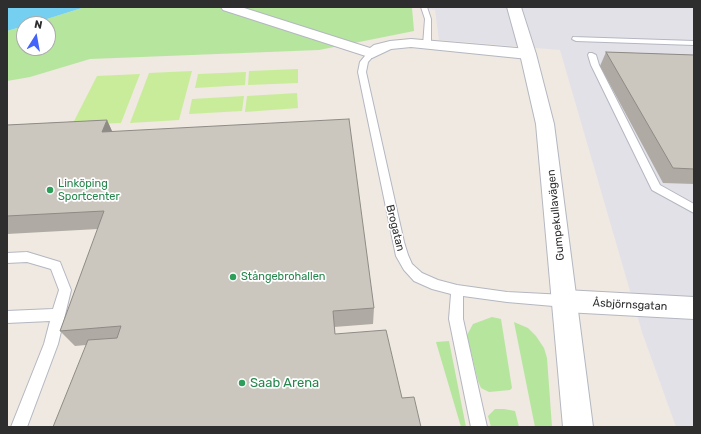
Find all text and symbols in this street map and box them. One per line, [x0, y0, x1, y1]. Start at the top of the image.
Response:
north arrow [16, 16, 56, 56]
text: N [33, 18, 43, 32]
street label: Gumpekullavägen [545, 169, 567, 261]
place label: Linköping Sportcenter [58, 177, 120, 203]
marker: Linköping Sportcenter [45, 185, 55, 195]
street label: Brogatan [383, 203, 407, 253]
place label: Stångebrohallen [241, 270, 325, 284]
marker: Stångebrohallen [228, 272, 238, 282]
street label: Åsbjörnsgatan [592, 296, 668, 314]
place label: Saab Arena [250, 375, 319, 391]
marker: Saab Arena [237, 378, 247, 388]

